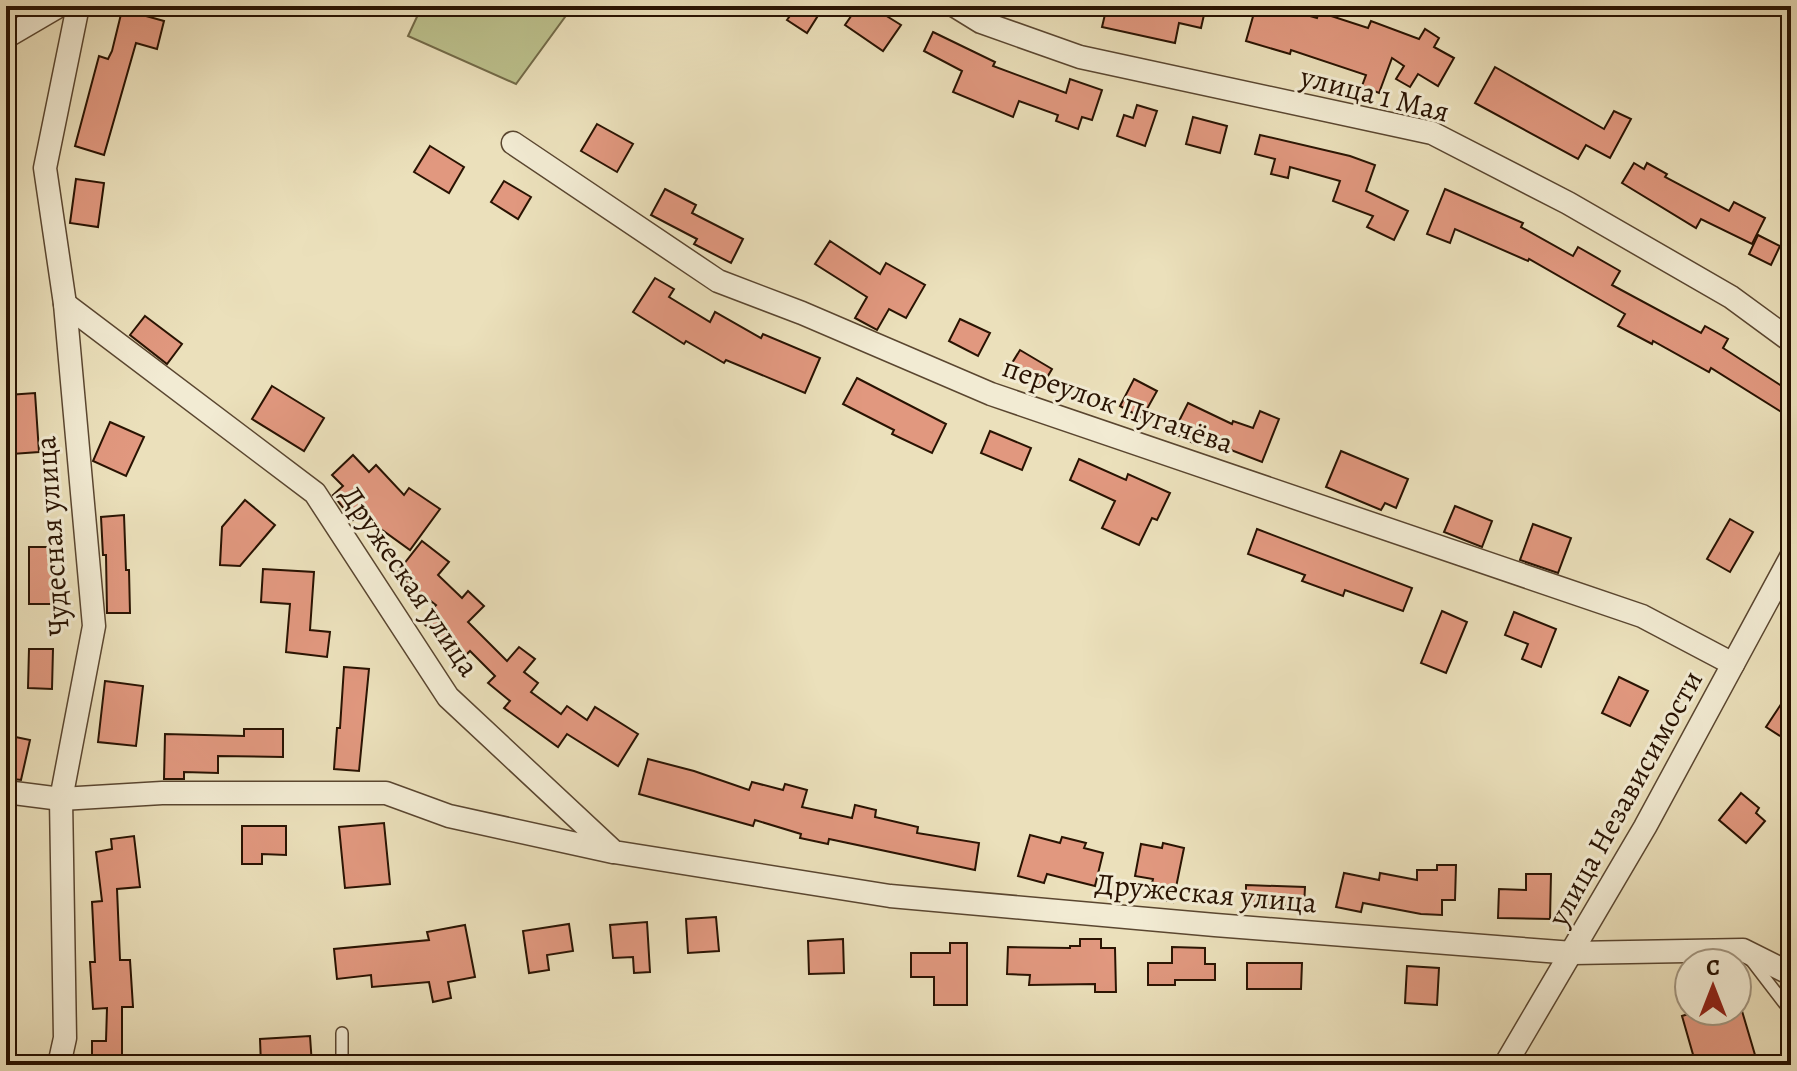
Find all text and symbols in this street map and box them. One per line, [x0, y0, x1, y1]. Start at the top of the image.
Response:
street label: улица 1 Мая [1295, 56, 1454, 132]
street label: переулок Пугачёва [997, 347, 1239, 463]
street label: Чудесная улица [25, 435, 79, 637]
street label: Дружеская улица [331, 478, 489, 685]
street label: улица Независимости [1538, 663, 1712, 934]
street label: Дружеская улица [1093, 863, 1319, 923]
north arrow [1673, 947, 1753, 1027]
text: С [1706, 953, 1720, 983]

